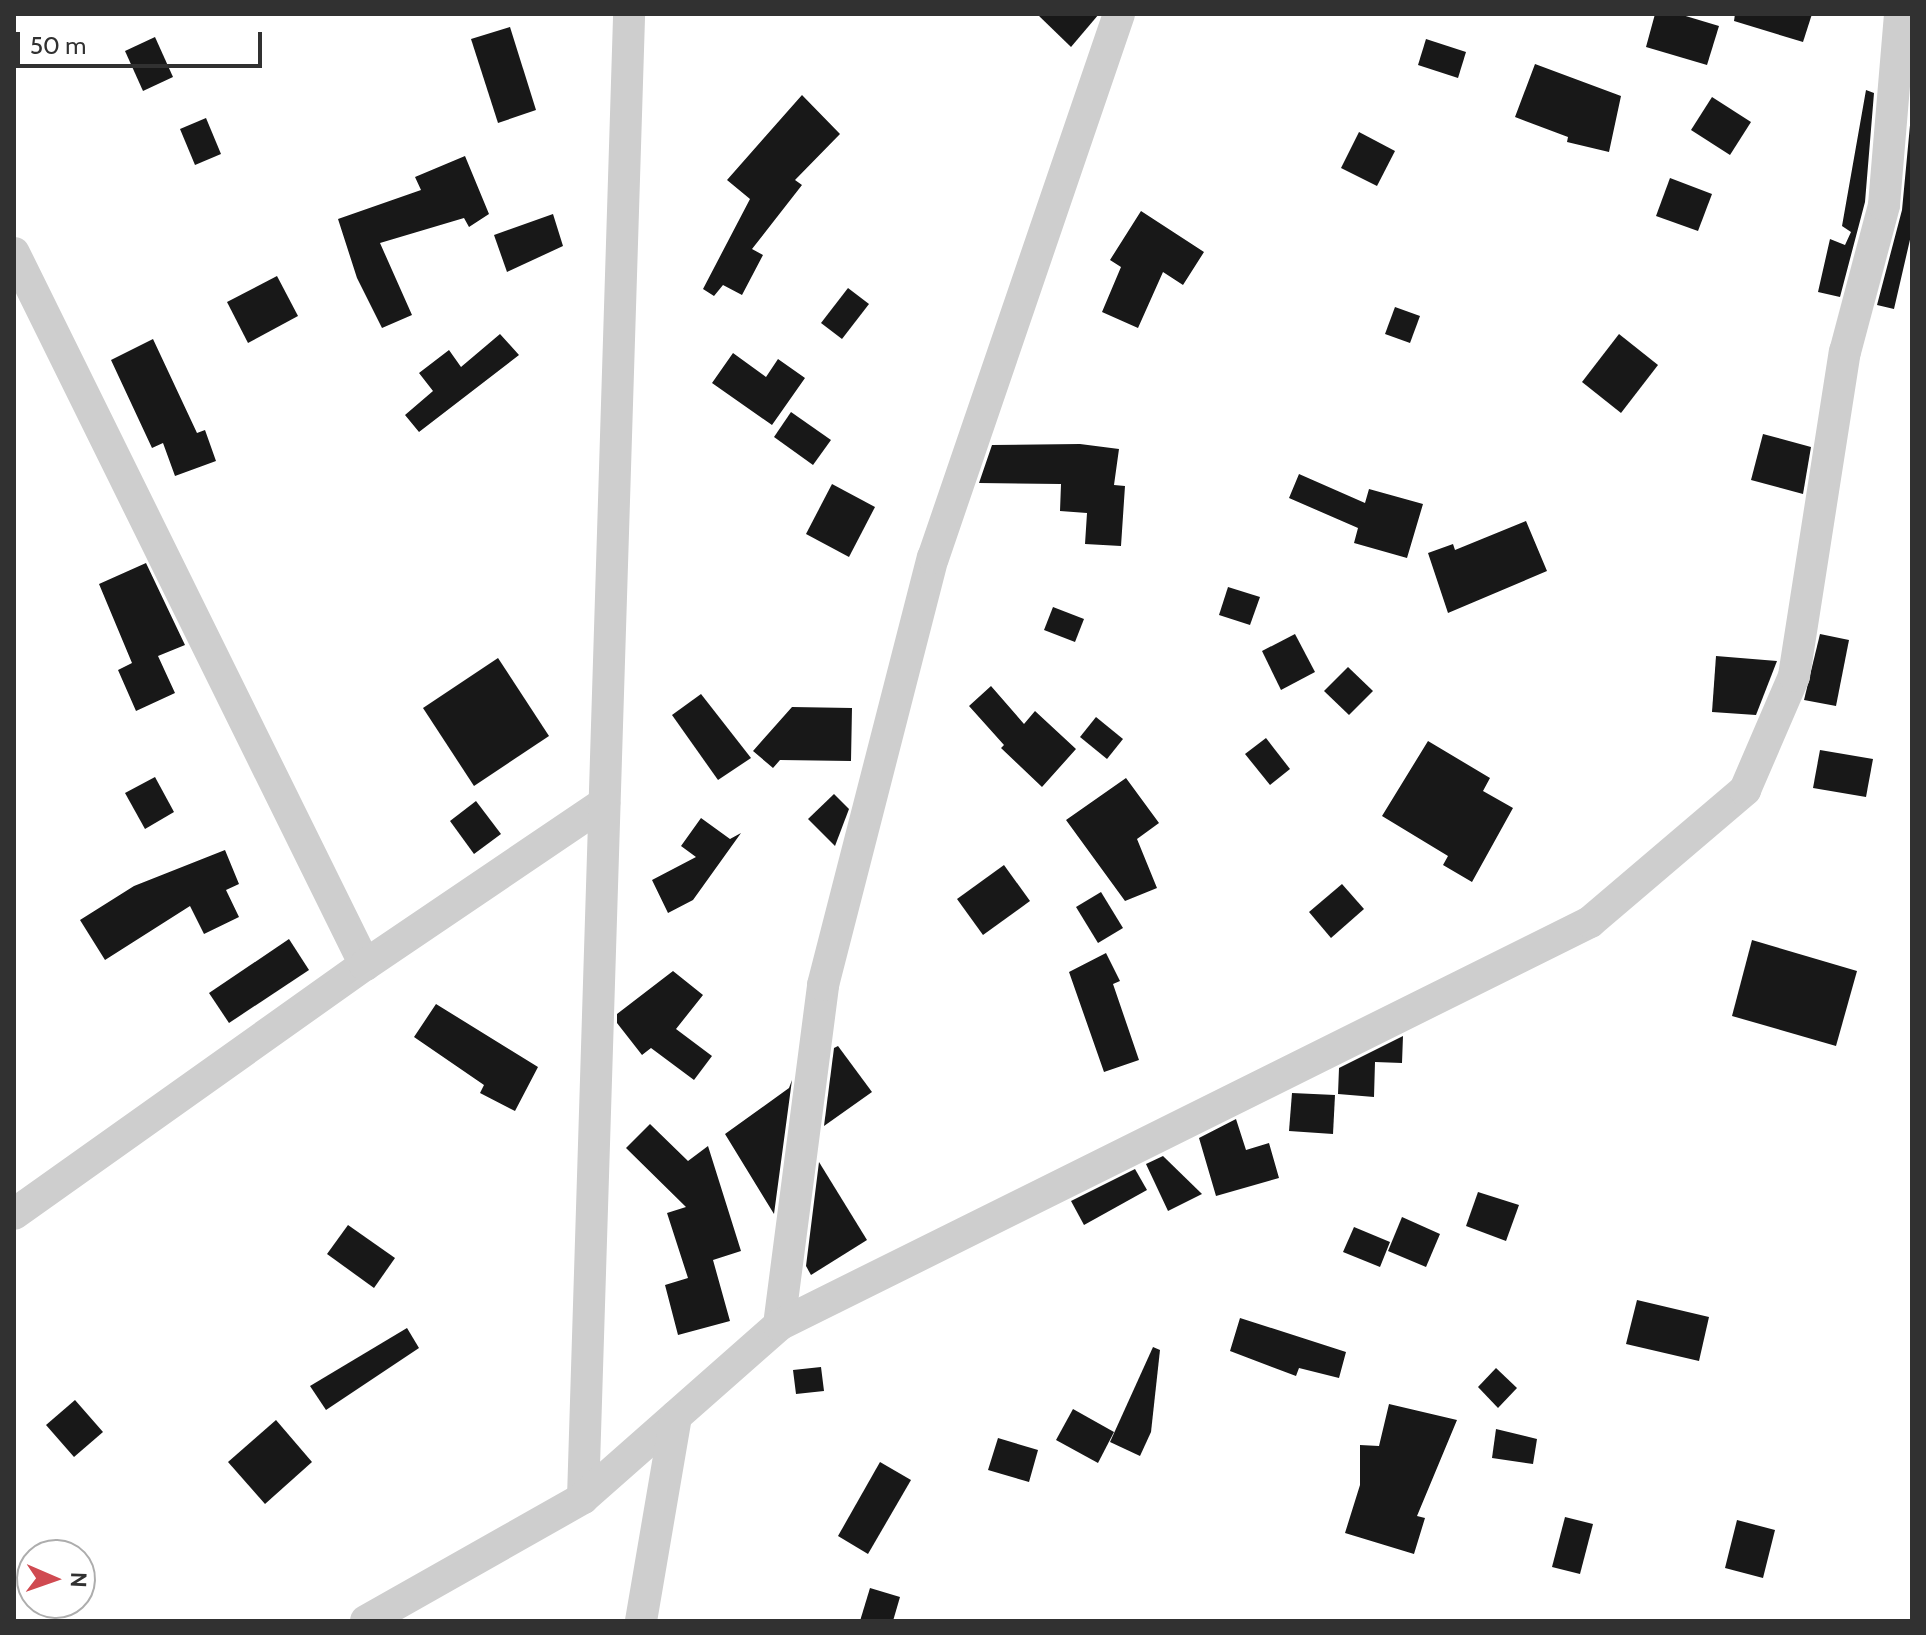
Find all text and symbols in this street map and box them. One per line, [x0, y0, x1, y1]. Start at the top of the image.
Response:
scale bar [20, 16, 266, 66]
text: 50 m [30, 31, 86, 60]
north arrow [16, 1539, 96, 1619]
text: N [65, 1572, 92, 1588]

